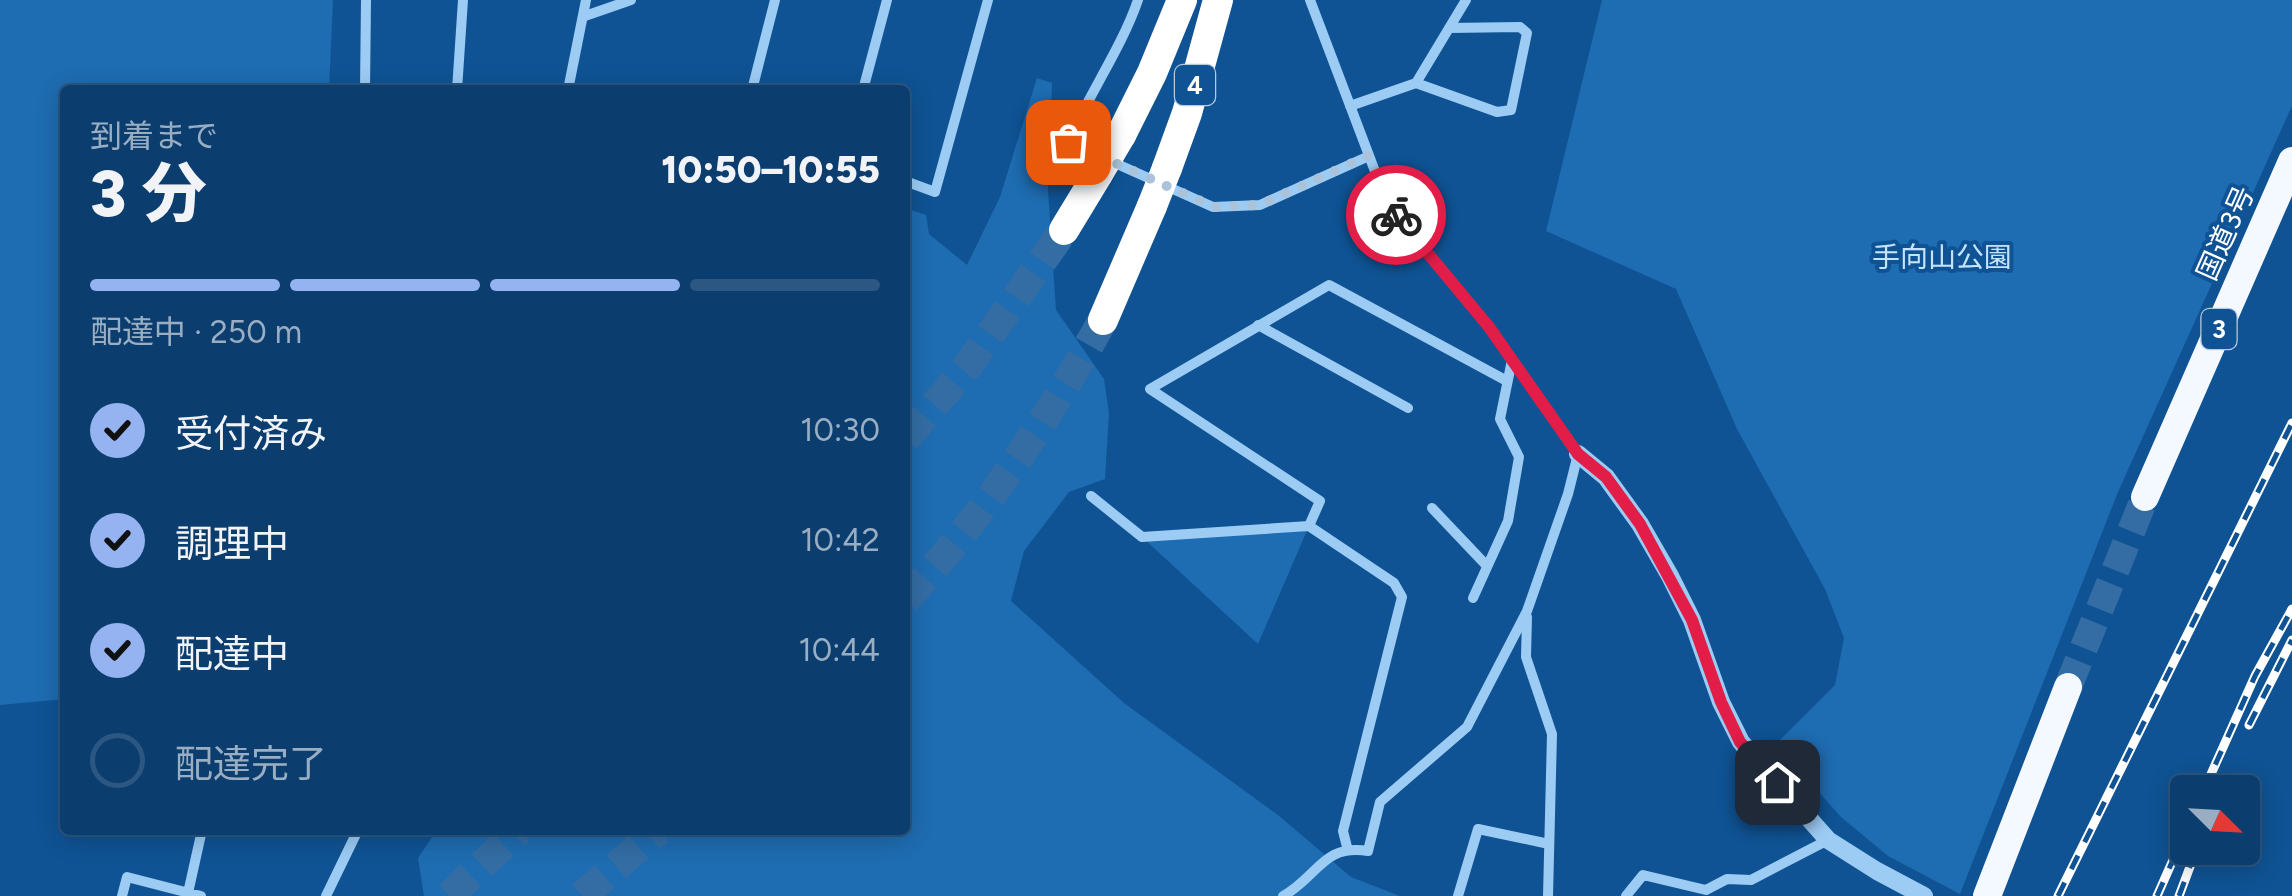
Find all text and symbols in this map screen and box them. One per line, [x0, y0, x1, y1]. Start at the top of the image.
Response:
road number: 4 [1175, 65, 1215, 105]
pin [1026, 100, 1111, 185]
icon: bag [1041, 115, 1096, 170]
text: 到着まで [90, 117, 218, 155]
text: 10:50–10:55 [661, 147, 880, 193]
text: 3 分 [90, 154, 207, 232]
courier [1346, 165, 1446, 265]
street label: 国道3号 [2189, 181, 2261, 285]
icon: bike [1369, 188, 1424, 243]
park label: 手向山公園 [1872, 240, 2012, 274]
road number: 3 [2202, 309, 2236, 349]
text: 配達中 · 250 m [90, 313, 302, 351]
icon: check [90, 403, 145, 458]
text: 受付済み [175, 411, 327, 457]
text: 10:30 [800, 411, 880, 449]
icon: check [90, 513, 145, 568]
text: 調理中 [175, 521, 289, 567]
text: 10:42 [800, 521, 880, 559]
icon: check [90, 623, 145, 678]
text: 配達中 [175, 631, 289, 677]
text: 10:44 [798, 631, 880, 669]
pin [1735, 740, 1820, 825]
text: 配達完了 [175, 741, 327, 787]
icon: home [1750, 755, 1805, 810]
north arrow [2170, 775, 2260, 865]
map controls [2170, 775, 2260, 865]

